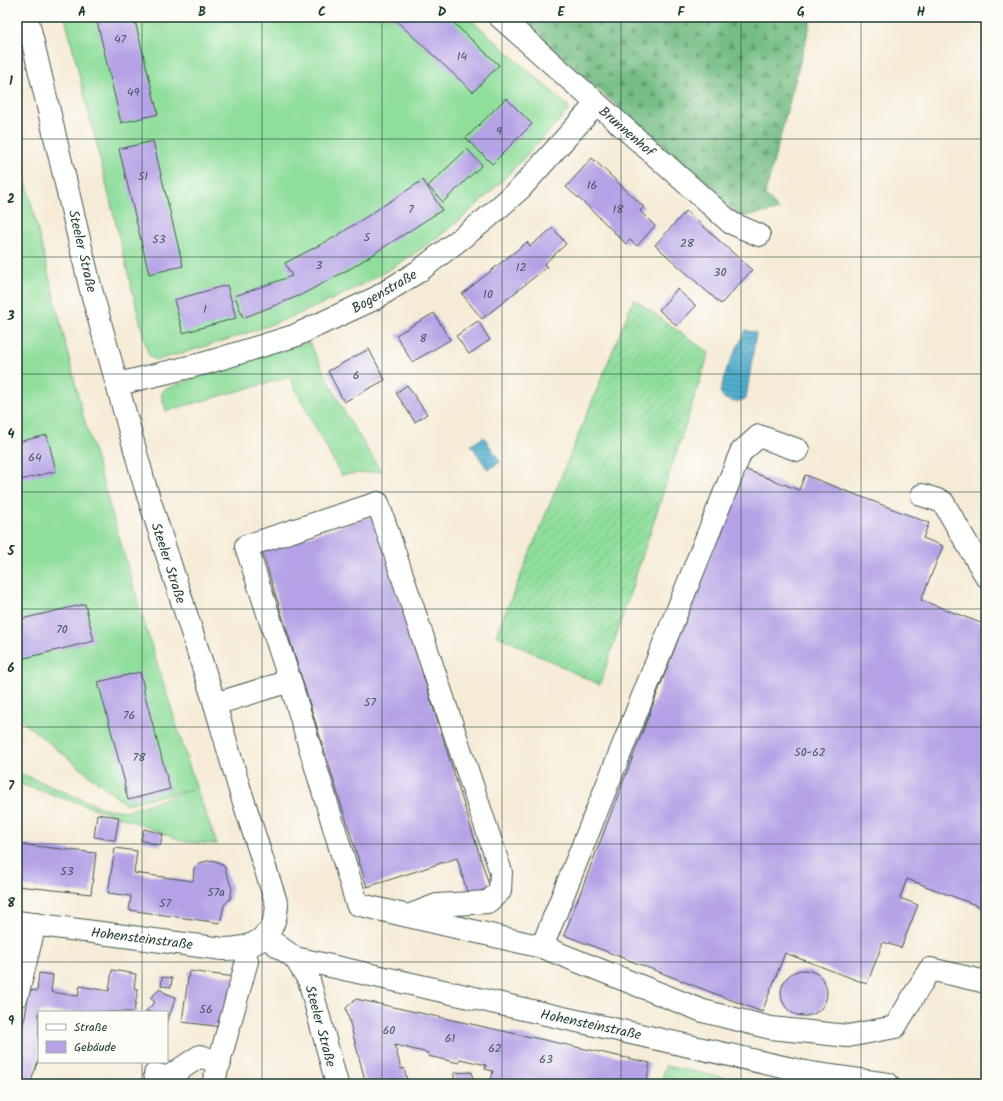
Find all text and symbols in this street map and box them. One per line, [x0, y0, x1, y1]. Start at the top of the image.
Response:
text: A [78, 2, 86, 23]
text: B [198, 2, 206, 23]
text: C [318, 2, 326, 23]
text: D [438, 2, 447, 23]
text: E [557, 2, 565, 23]
text: F [677, 2, 685, 23]
text: G [797, 2, 805, 23]
text: H [917, 2, 926, 23]
house number: 47 [114, 30, 127, 49]
house number: 14 [457, 47, 468, 66]
text: 1 [9, 71, 13, 92]
house number: 49 [127, 83, 139, 102]
street label: Brunnenhof [593, 101, 661, 164]
house number: 9 [496, 122, 502, 141]
house number: 51 [138, 167, 148, 186]
house number: 16 [587, 176, 597, 195]
text: 2 [7, 189, 15, 210]
house number: 7 [408, 200, 414, 219]
house number: 18 [613, 200, 624, 219]
street label: Steeler Straße [62, 208, 102, 295]
house number: 5 [364, 228, 372, 247]
house number: 53 [152, 230, 166, 249]
house number: 28 [680, 234, 695, 253]
house number: 3 [316, 256, 323, 275]
house number: 12 [516, 258, 526, 277]
house number: 30 [714, 263, 726, 282]
street label: Bogenstraße [347, 264, 422, 320]
house number: 10 [483, 285, 493, 304]
house number: 1 [203, 300, 207, 319]
text: 3 [6, 306, 15, 327]
house number: 8 [419, 329, 427, 348]
house number: 6 [353, 366, 359, 385]
text: 4 [7, 424, 15, 445]
house number: 64 [28, 448, 42, 467]
street label: Steeler Straße [145, 520, 192, 607]
text: 5 [7, 541, 16, 562]
house number: 70 [56, 620, 68, 639]
text: 6 [7, 658, 15, 679]
house number: 57 [364, 693, 376, 712]
house number: 76 [123, 706, 135, 725]
house number: 50-62 [794, 743, 826, 762]
house number: 78 [133, 748, 146, 767]
text: 7 [8, 776, 15, 797]
house number: 53 [60, 862, 74, 881]
house number: 57a [207, 883, 225, 902]
text: 8 [7, 893, 15, 914]
house number: 57 [159, 894, 171, 913]
street label: Hohensteinstraße [90, 922, 195, 956]
street label: Steeler Straße [299, 983, 342, 1070]
house number: 56 [199, 1000, 213, 1019]
street label: Hohensteinstraße [538, 1004, 644, 1047]
text: 9 [8, 1011, 15, 1032]
legend [38, 1011, 168, 1063]
text: Straße [74, 1018, 108, 1037]
house number: 60 [383, 1021, 395, 1040]
house number: 61 [445, 1029, 455, 1048]
text: Gebäude [74, 1038, 116, 1057]
house number: 62 [488, 1039, 502, 1058]
house number: 63 [539, 1050, 553, 1069]

